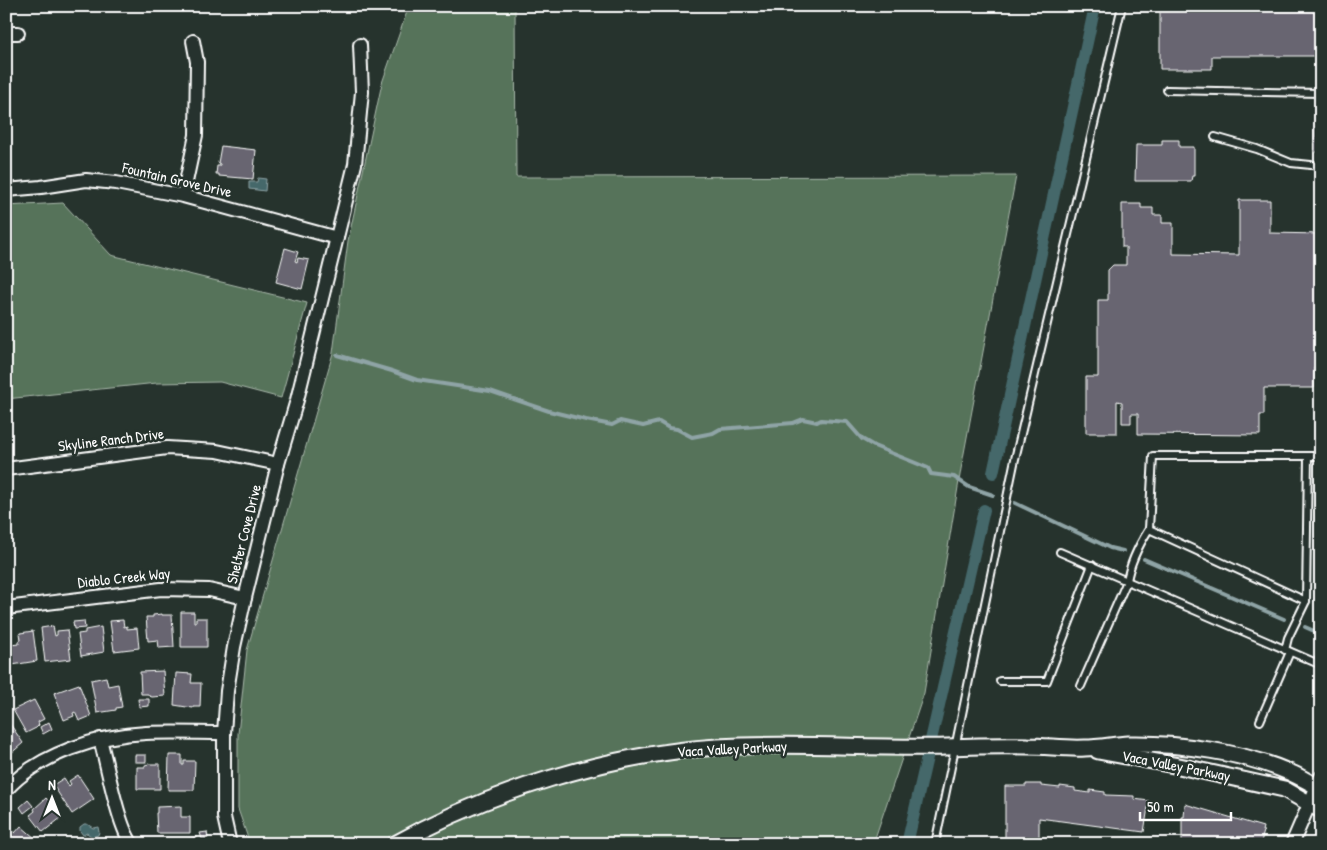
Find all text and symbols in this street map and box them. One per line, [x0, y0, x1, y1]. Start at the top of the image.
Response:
street label: Fountain Grove Drive [119, 156, 234, 202]
street label: Skyline Ranch Drive [57, 423, 165, 456]
street label: Shelter Cove Drive [221, 482, 266, 586]
street label: Diablo Creek Way [77, 562, 171, 593]
street label: Vaca Valley Parkway [676, 735, 788, 762]
street label: Vaca Valley Parkway [1120, 745, 1232, 786]
north arrow [28, 772, 78, 822]
text: N [48, 775, 56, 794]
scale bar [1140, 790, 1231, 822]
text: 50 m [1147, 796, 1174, 817]

